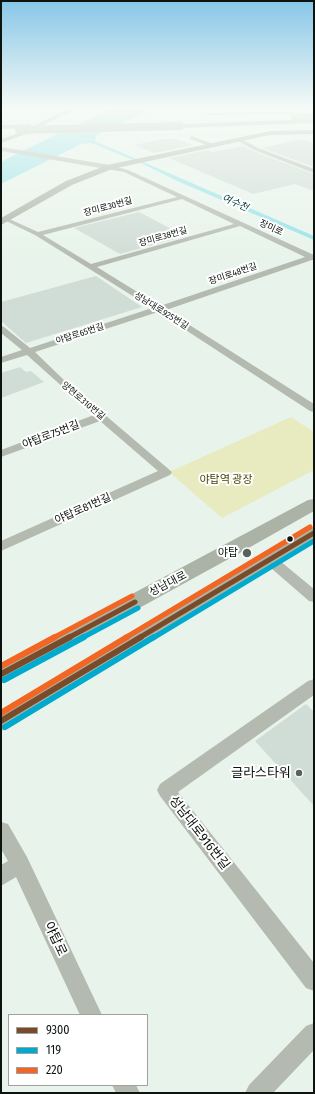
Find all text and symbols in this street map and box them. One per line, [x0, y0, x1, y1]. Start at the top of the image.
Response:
water label: 여수천 [220, 192, 250, 214]
street label: 장미로30번길 [82, 195, 134, 219]
street label: 장미로 [257, 218, 285, 238]
street label: 장미로38번길 [137, 225, 189, 249]
street label: 장미로48번길 [207, 261, 259, 287]
street label: 성남대로925번길 [132, 290, 190, 332]
street label: 야탑로65번길 [55, 321, 105, 347]
street label: 양현로310번길 [59, 380, 107, 422]
street label: 야탑로75번길 [21, 418, 81, 452]
park label: 야탑역 광장 [199, 473, 253, 487]
street label: 야탑로81번길 [53, 491, 113, 527]
unlabelled marker [285, 534, 295, 544]
place label: 야탑 [218, 546, 238, 560]
marker: 야탑 [241, 547, 253, 559]
street label: 성남대로 [147, 569, 189, 599]
place label: 글라스타워 [231, 765, 291, 781]
marker: 글라스타워 [294, 768, 304, 778]
street label: 성남대로916번길 [165, 793, 233, 873]
street label: 야탑로 [40, 919, 70, 959]
legend [8, 1014, 148, 1086]
text: 9300 [46, 1023, 70, 1037]
text: 119 [46, 1043, 61, 1057]
text: 220 [46, 1063, 63, 1077]

